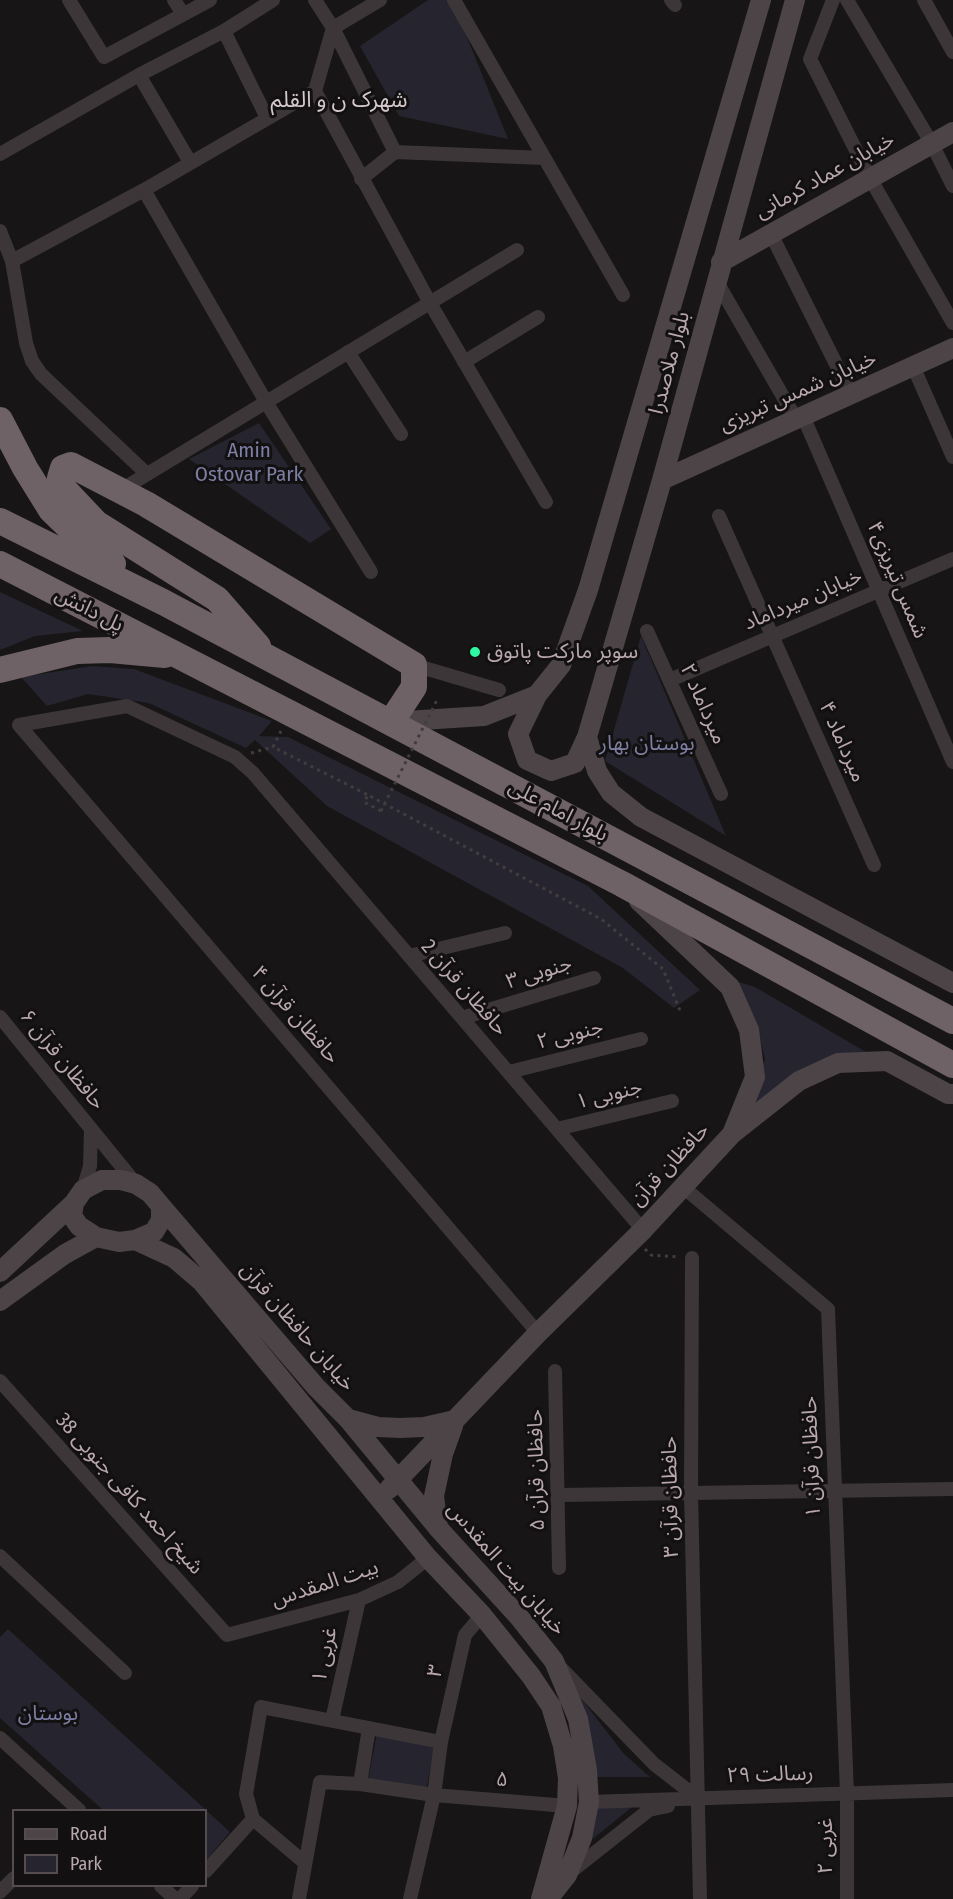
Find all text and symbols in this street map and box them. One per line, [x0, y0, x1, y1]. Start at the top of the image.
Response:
district label: شهرک ن و القلم [271, 88, 407, 114]
street label: خیابان عماد کرمانی [751, 127, 899, 225]
street label: بلوار ملاصدرا [644, 309, 696, 417]
street label: خیابان شمس تبریزی [716, 346, 880, 438]
park label: Amin Ostovar Park [195, 438, 303, 488]
street label: شمس تیریزی۴ [861, 518, 933, 642]
street label: خیابان میرداماد [740, 564, 866, 636]
street label: پل دانش [50, 582, 128, 638]
place label: سوپر مارکت پاتوق [487, 639, 638, 665]
marker: سوپر مارکت پاتوق [468, 645, 482, 659]
street label: میرداماد ۲ [674, 660, 732, 748]
street label: میرداماد ۴ [813, 698, 871, 786]
park label: بوستان بهار [599, 731, 695, 757]
street label: بلوار امام علی [504, 774, 612, 848]
street label: حافظان قرآن 2 [415, 935, 513, 1041]
street label: جنوبی ۳ [503, 951, 575, 995]
street label: حافظان قرآن ۴ [246, 961, 344, 1069]
street label: حافظان قرآن ۶ [14, 1005, 110, 1115]
street label: جنوبی ۲ [534, 1015, 606, 1055]
street label: جنوبی ۱ [573, 1075, 645, 1115]
street label: حافظان قرآن [625, 1118, 715, 1212]
street label: خیابان حافظان قرآن [234, 1258, 360, 1396]
street label: حافظان قرآن ۱ [797, 1396, 827, 1518]
street label: شیخ احمد کافی جنوبی 38 [50, 1408, 208, 1580]
street label: حافظان قرآن ۵ [523, 1409, 551, 1531]
street label: حافظان قرآن ۳ [657, 1436, 685, 1558]
street label: خیابان بیت المقدس [441, 1497, 571, 1641]
street label: بیت المقدس [268, 1555, 382, 1613]
street label: ۱ غربی [307, 1625, 343, 1685]
street label: ۳ [422, 1662, 450, 1680]
park label: بوستان [18, 1701, 78, 1727]
street label: رسالت ۲۹ [726, 1761, 814, 1789]
street label: ۵ [495, 1767, 509, 1793]
legend [12, 1809, 207, 1887]
street label: ۲ غربی [813, 1818, 839, 1874]
text: Road [70, 1823, 107, 1845]
text: Park [70, 1853, 102, 1875]

